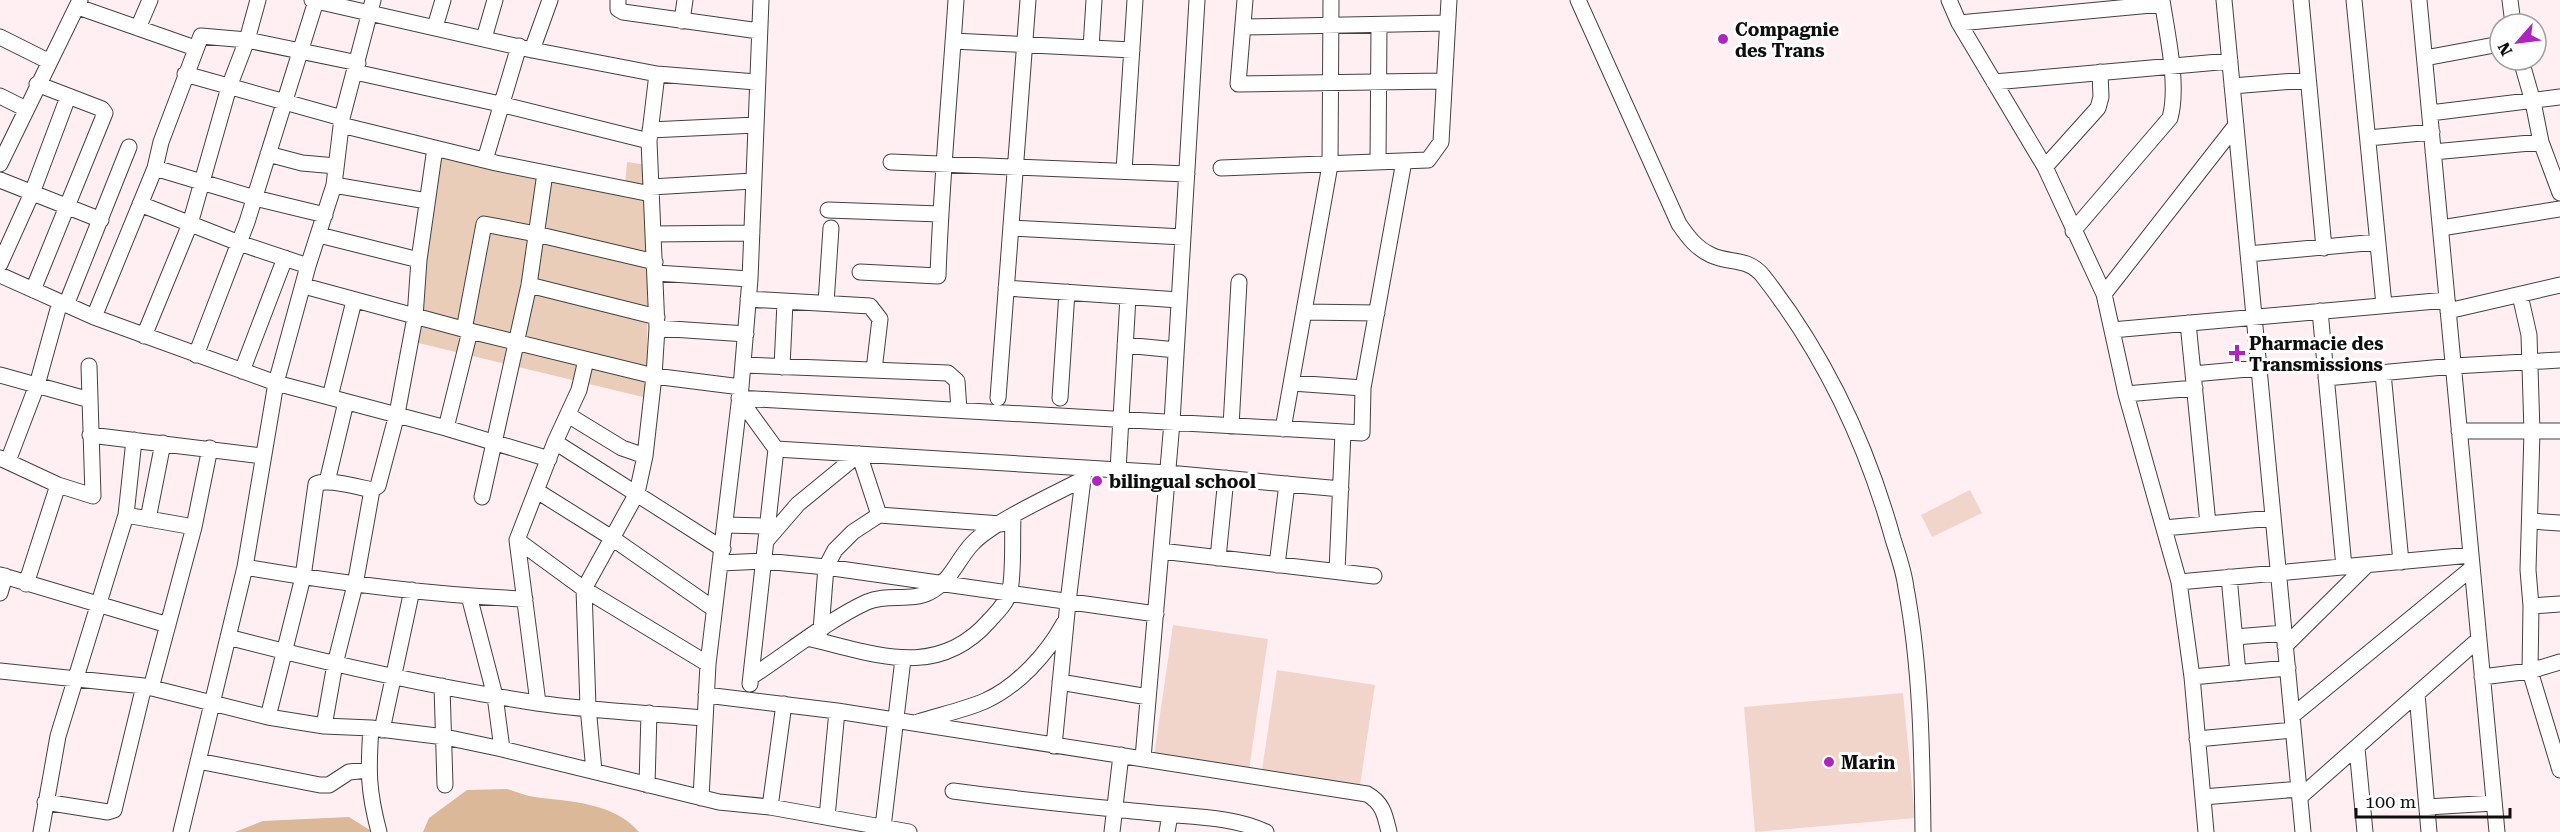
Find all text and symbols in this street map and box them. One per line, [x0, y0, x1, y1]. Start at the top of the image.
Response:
north arrow [2488, 12, 2548, 72]
place label: Compagnie des Trans [1735, 19, 1840, 61]
marker: Compagnie des Trans [1716, 32, 1730, 46]
text: N [2494, 39, 2516, 59]
place label: Pharmacie des Transmissions [2249, 333, 2383, 375]
marker: Pharmacie des Transmissions [2230, 346, 2244, 360]
place label: bilingual school [1109, 471, 1256, 492]
marker: bilingual school [1090, 474, 1104, 488]
place label: Marin [1841, 752, 1895, 773]
marker: Marin [1822, 755, 1836, 769]
scale bar [2356, 781, 2510, 819]
text: 100 m [2365, 791, 2416, 812]

